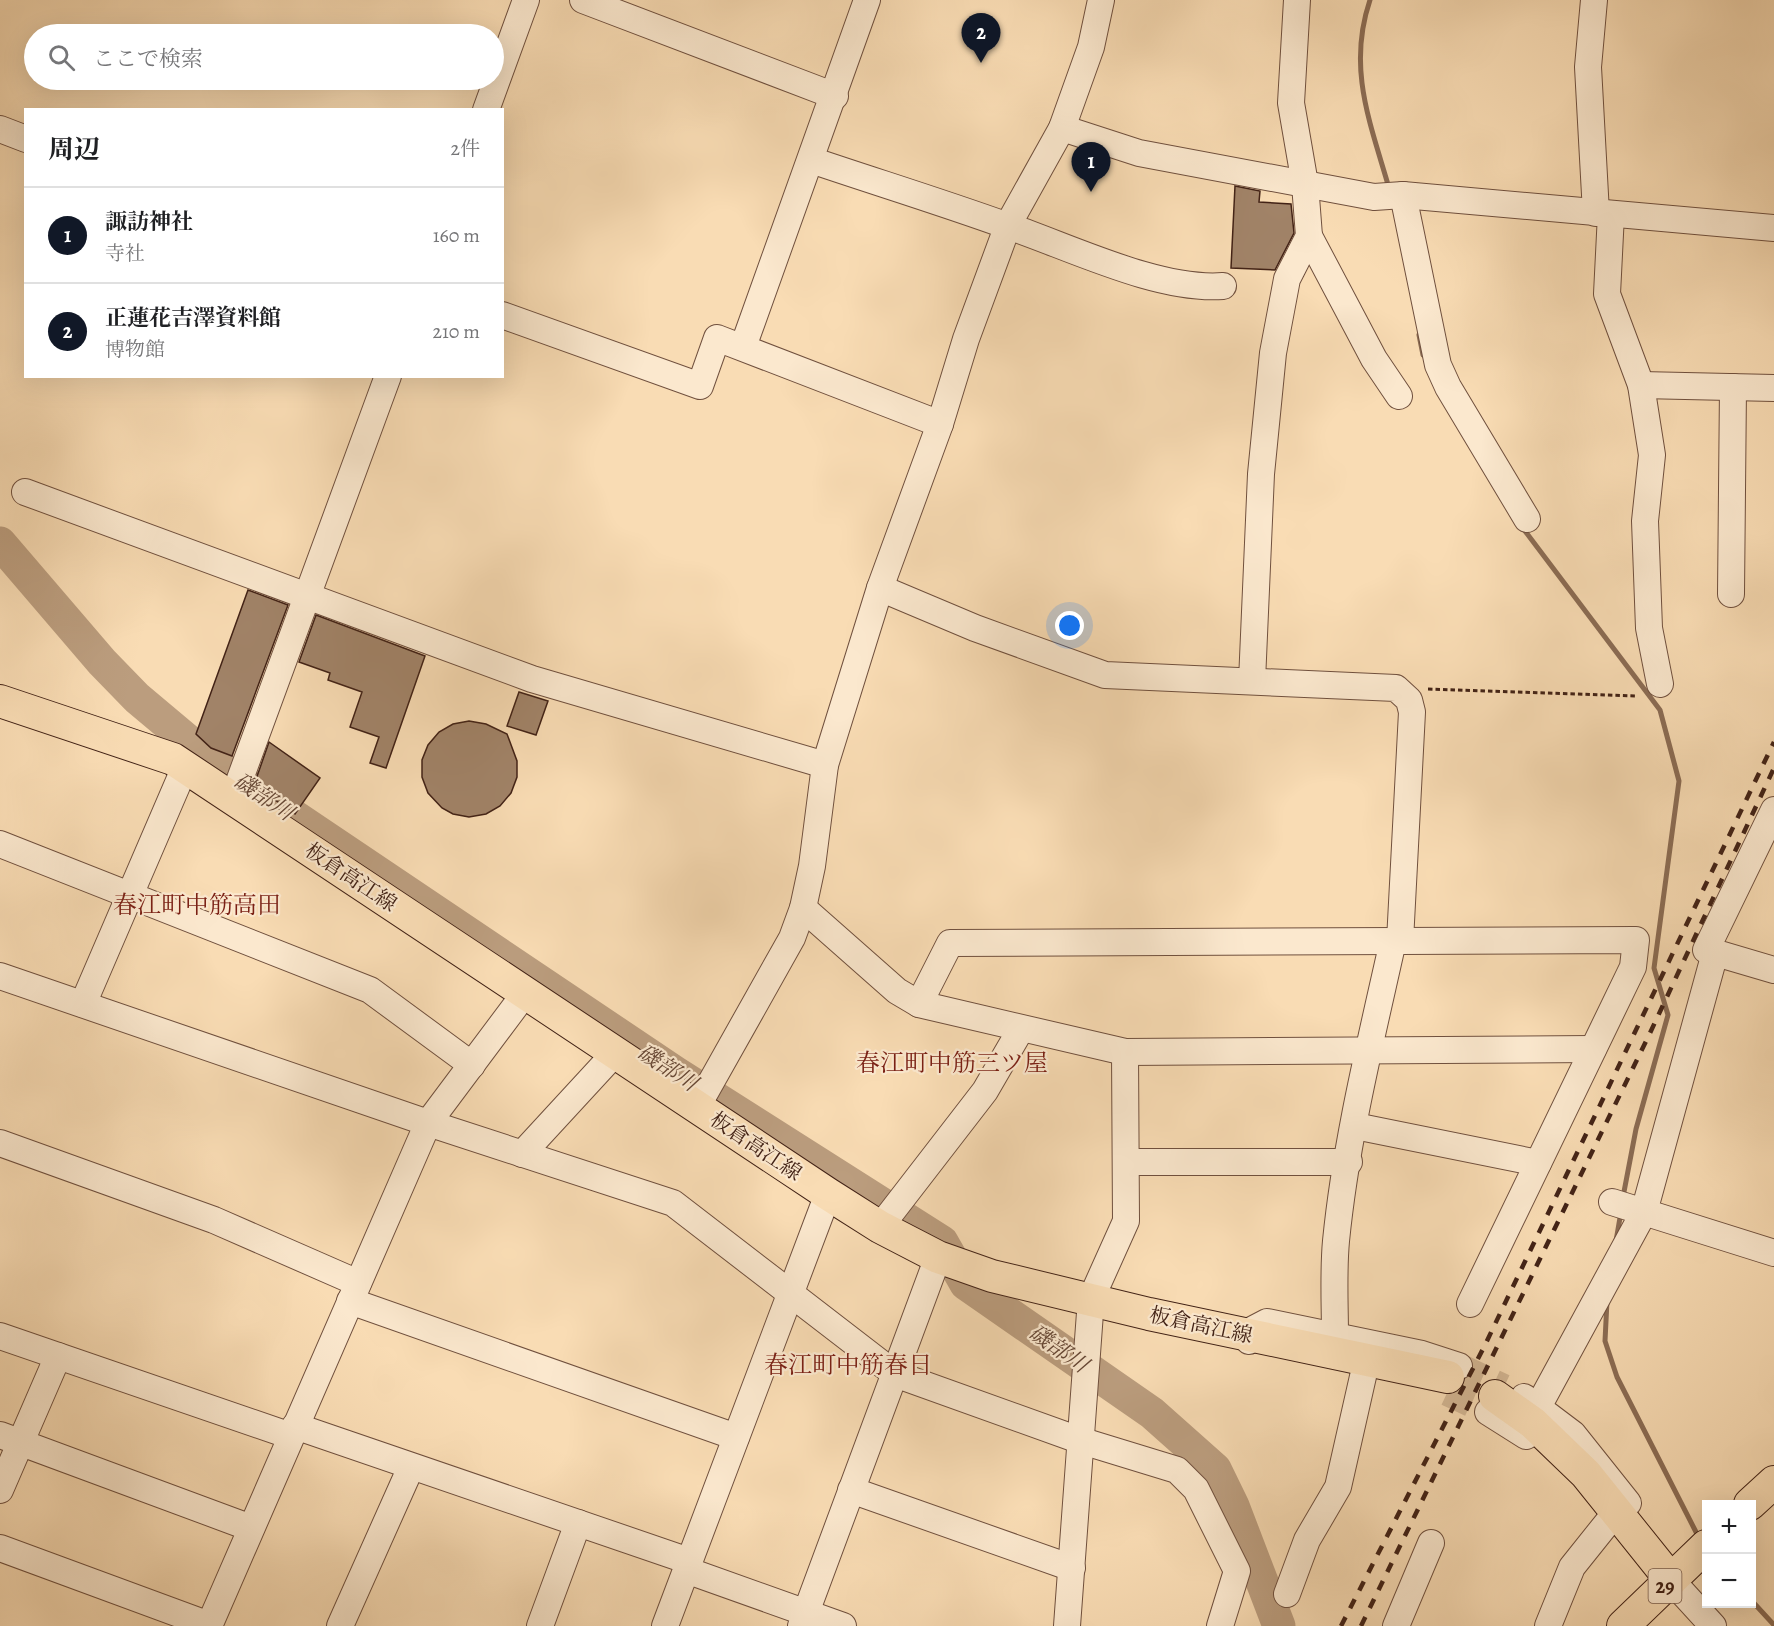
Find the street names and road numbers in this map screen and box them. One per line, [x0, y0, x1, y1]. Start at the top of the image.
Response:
street label: 板倉高江線 [300, 836, 402, 918]
street label: 板倉高江線 [705, 1105, 807, 1187]
street label: 板倉高江線 [1147, 1300, 1255, 1350]
road number: 29 [1648, 1569, 1682, 1603]

